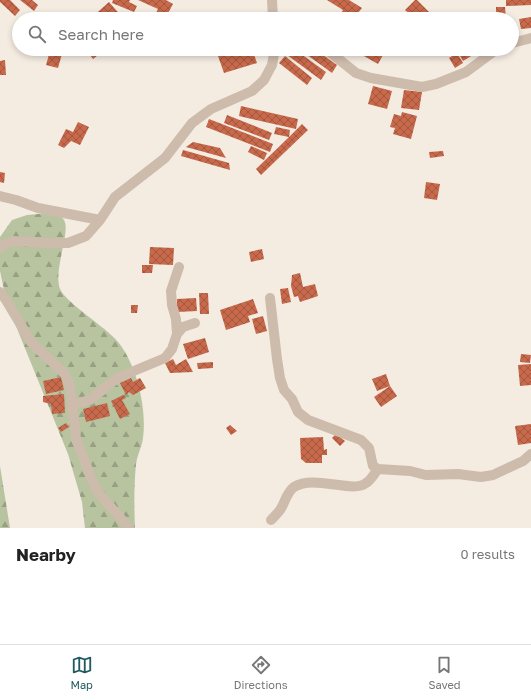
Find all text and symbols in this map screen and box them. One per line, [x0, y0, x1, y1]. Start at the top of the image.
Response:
search box [12, 12, 519, 56]
icon: search [26, 23, 48, 45]
text: Search here [58, 25, 144, 43]
text: Nearby [16, 544, 76, 565]
text: 0 results [460, 546, 515, 562]
tab: Map [70, 654, 93, 691]
tab: Directions [234, 654, 288, 691]
tab: Saved [428, 654, 461, 691]

